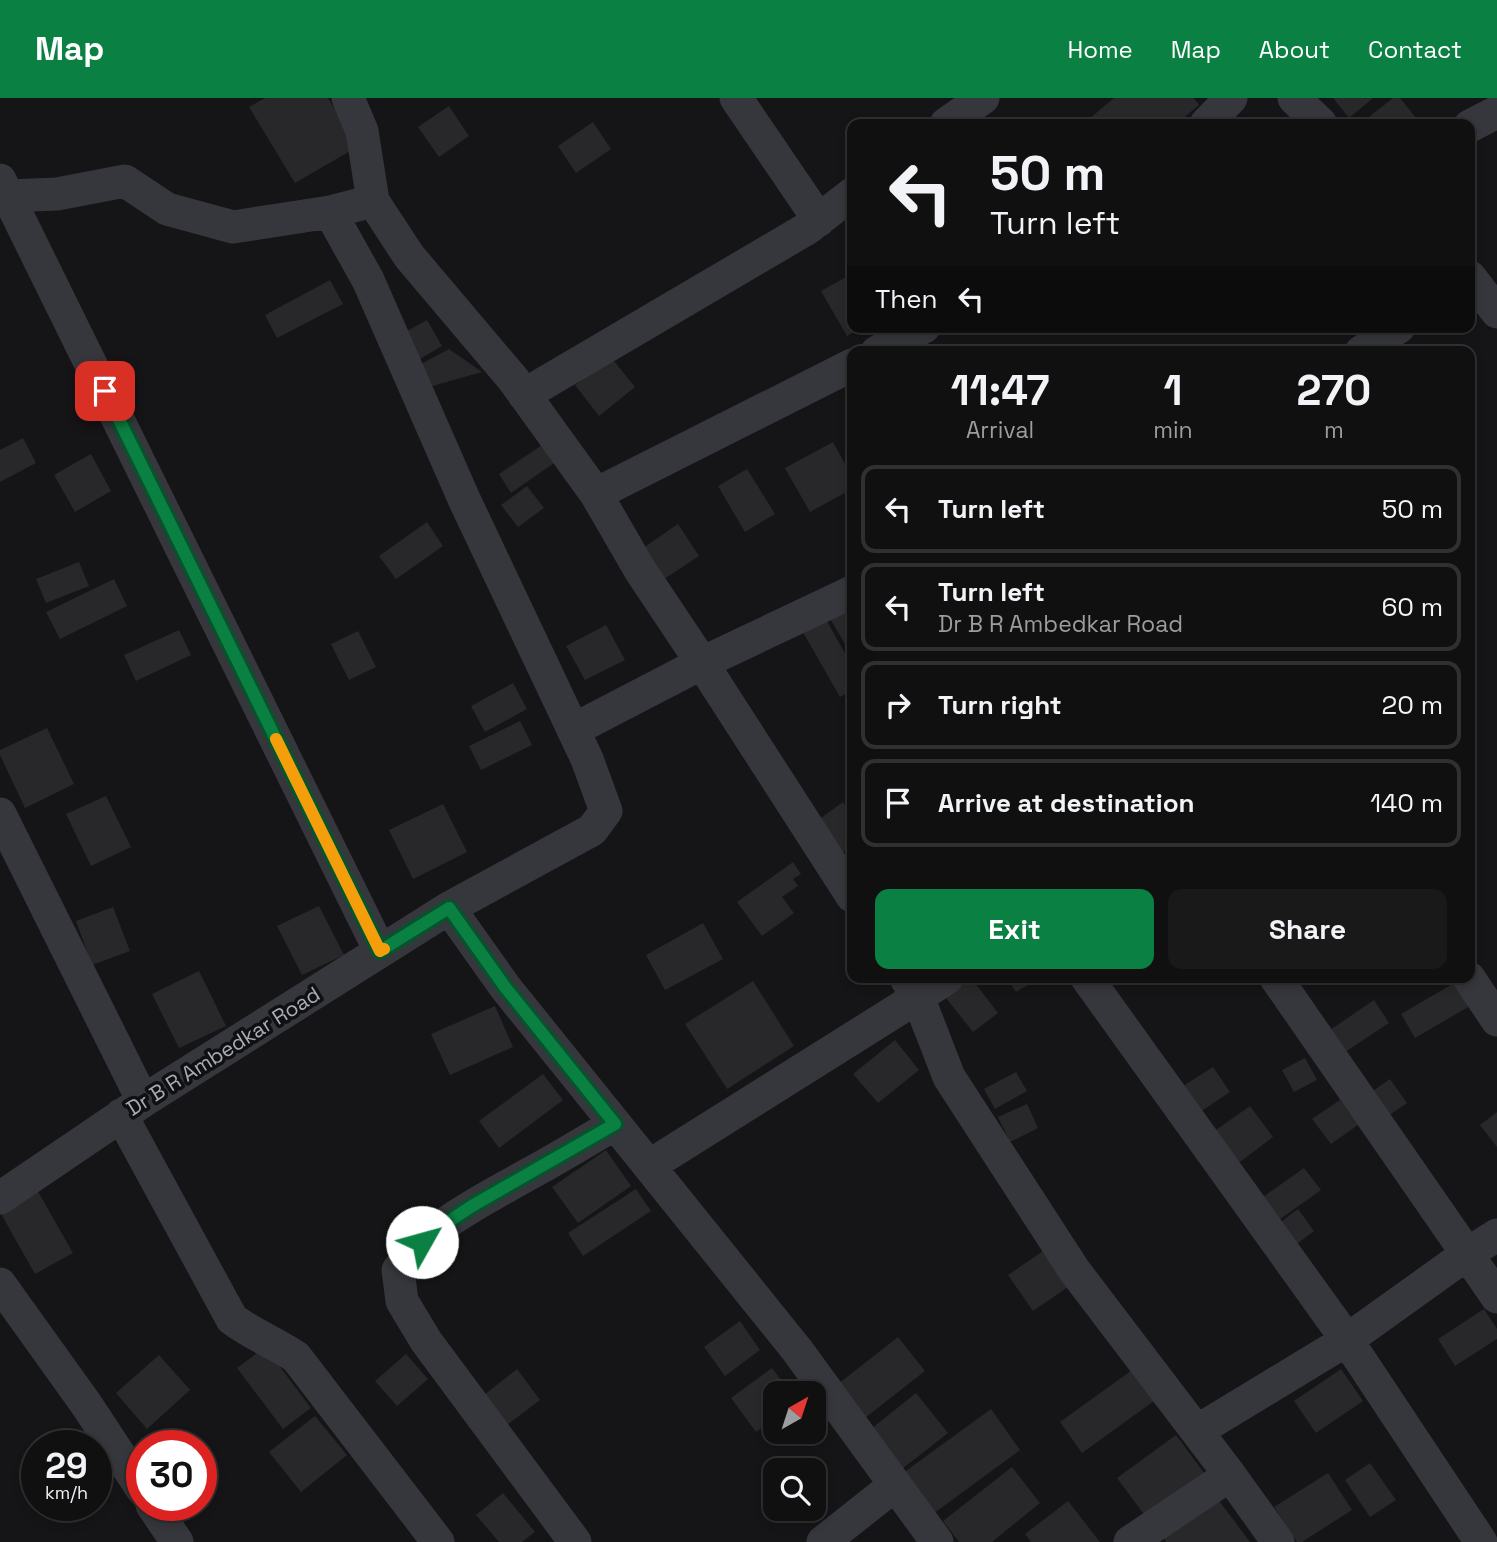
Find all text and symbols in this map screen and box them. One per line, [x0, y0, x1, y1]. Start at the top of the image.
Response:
text: Map [35, 28, 104, 70]
text: Home [1067, 34, 1133, 65]
text: Map [1171, 34, 1221, 65]
text: About [1259, 34, 1330, 65]
text: Contact [1368, 34, 1462, 65]
text: 50 m [990, 142, 1105, 204]
icon: left [875, 147, 966, 238]
text: Turn left [990, 203, 1120, 243]
icon: left [952, 280, 990, 318]
text: Then [875, 282, 938, 316]
pin [75, 361, 135, 421]
text: 11:47 [951, 364, 1049, 417]
text: 1 [1163, 364, 1182, 417]
text: 270 [1296, 364, 1371, 417]
icon: arrive [86, 372, 124, 410]
text: Arrival [966, 415, 1034, 445]
text: min [1153, 415, 1193, 445]
text: m [1324, 415, 1344, 445]
icon: left [879, 490, 917, 528]
text: Turn left [938, 492, 1045, 526]
text: 50 m [1382, 492, 1443, 526]
text: Turn left [938, 575, 1045, 609]
icon: left [879, 588, 917, 626]
text: 60 m [1381, 590, 1443, 624]
text: Dr B R Ambedkar Road [938, 609, 1183, 639]
icon: right [879, 686, 917, 724]
text: Turn right [938, 688, 1062, 722]
text: 20 m [1382, 688, 1443, 722]
icon: arrive [879, 784, 917, 822]
text: Arrive at destination [938, 786, 1195, 820]
text: 140 m [1370, 786, 1443, 820]
button: Exit [875, 889, 1154, 969]
button: Share [1168, 889, 1447, 969]
street label: Dr B R Ambedkar Road [121, 980, 325, 1122]
position arrow [385, 1205, 459, 1279]
north arrow [763, 1381, 826, 1444]
map controls [763, 1381, 826, 1521]
speed limit sign: 30 [126, 1430, 217, 1521]
text: 29 [45, 1444, 88, 1488]
button: search [763, 1458, 826, 1521]
text: km/h [45, 1481, 88, 1504]

